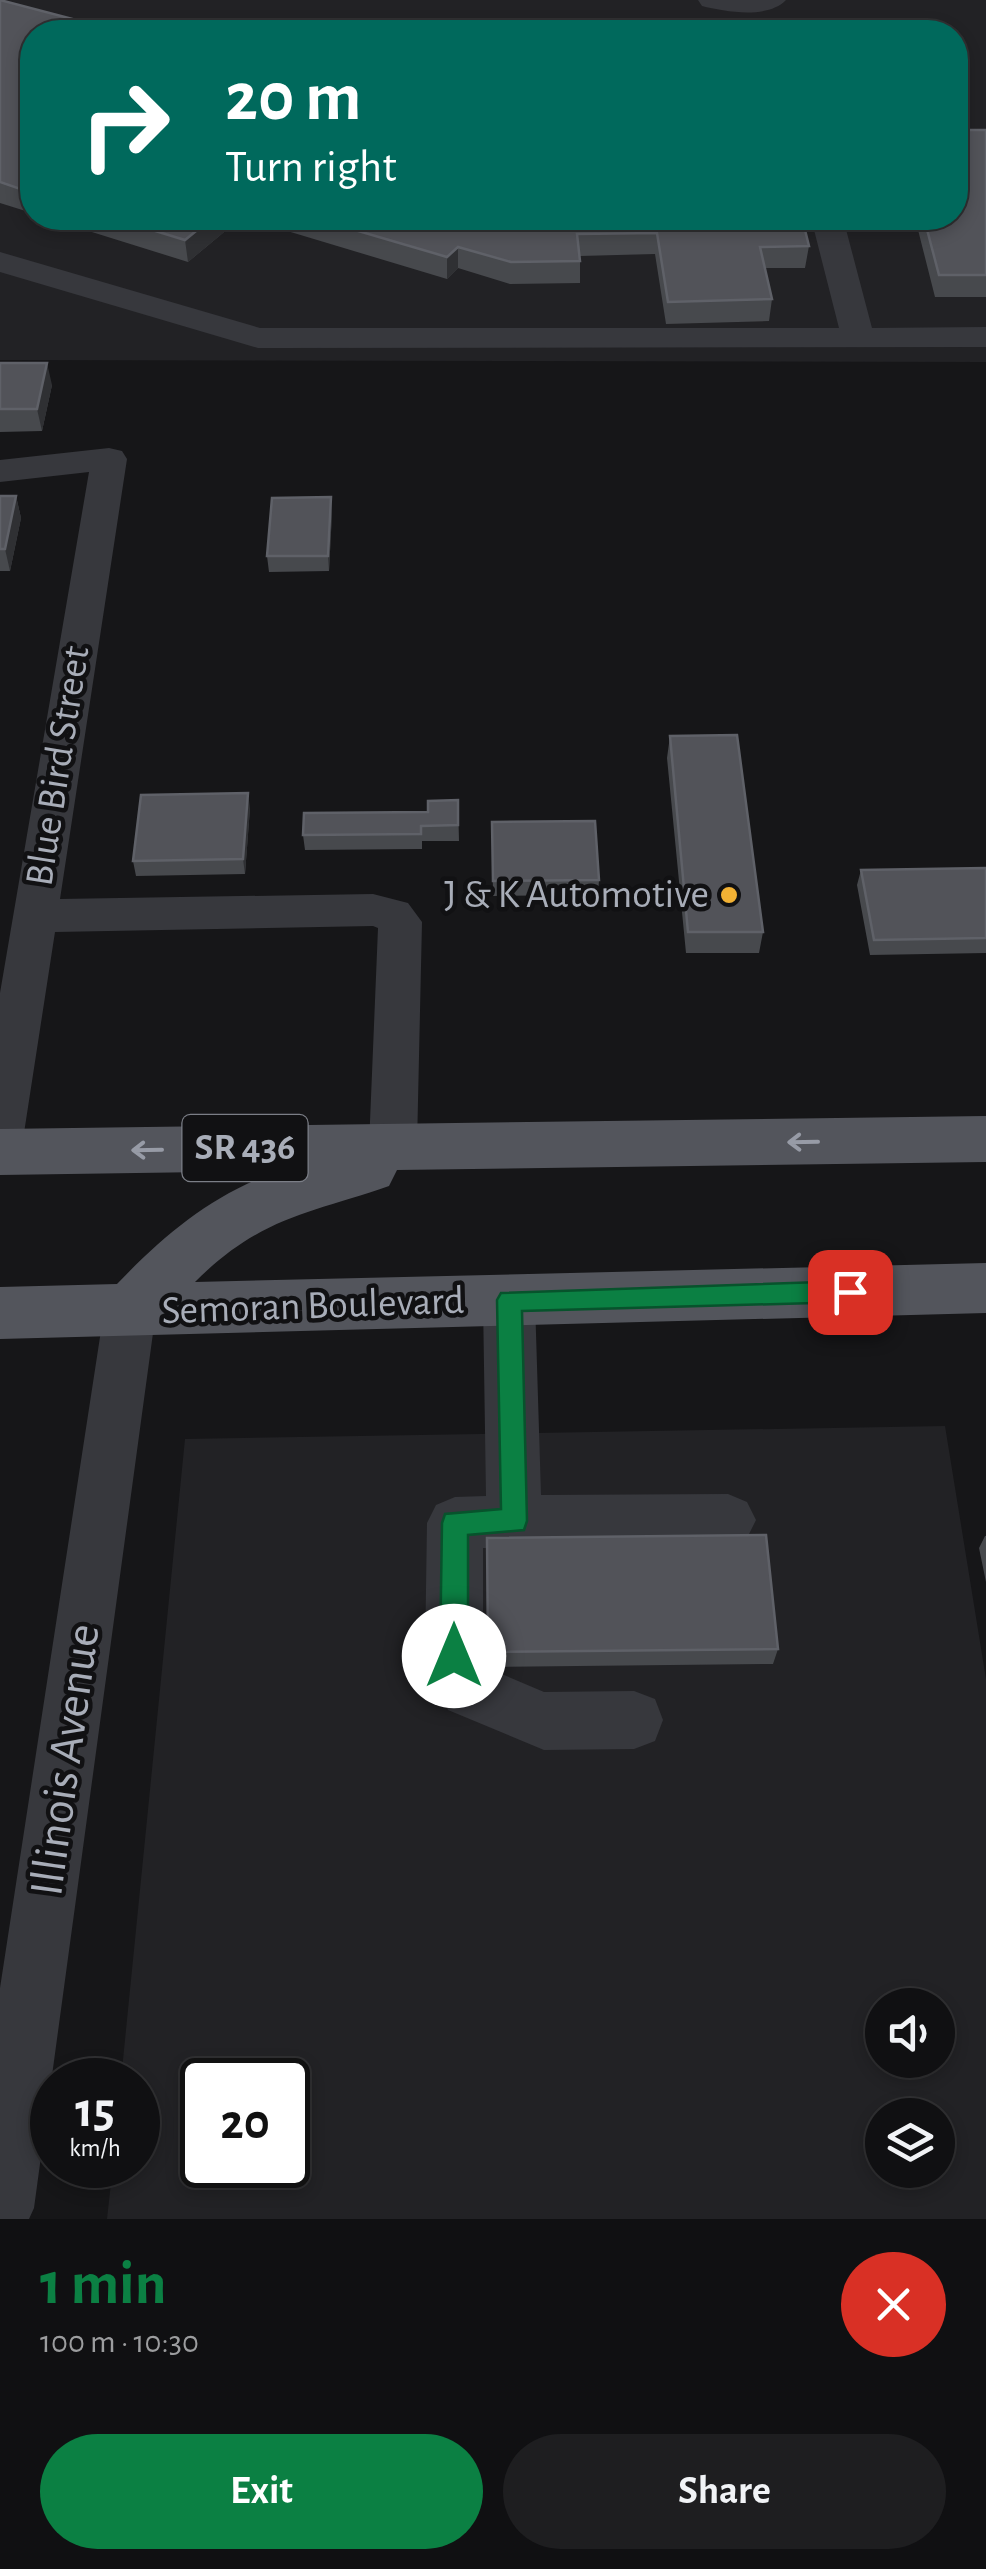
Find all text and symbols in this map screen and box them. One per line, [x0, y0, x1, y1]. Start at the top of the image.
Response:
icon: right [60, 60, 190, 190]
text: 20 m [225, 63, 362, 133]
text: Turn right [225, 145, 397, 190]
street label: Blue Bird Street [19, 643, 97, 889]
place label: J & K Automotive [444, 875, 709, 915]
marker: J & K Automotive [718, 884, 740, 906]
road number: SR 436 [182, 1115, 308, 1181]
one-way arrow [788, 1132, 820, 1151]
one-way arrow [132, 1140, 164, 1160]
pin [808, 1250, 893, 1335]
icon: arrive [823, 1265, 878, 1320]
street label: Semoran Boulevard [161, 1281, 465, 1331]
position arrow [402, 1604, 506, 1708]
street label: Illinois Avenue [23, 1621, 109, 1899]
map controls [865, 1988, 955, 2188]
button: sound [865, 1988, 955, 2078]
speed limit sign: 20 [180, 2058, 310, 2188]
text: 15 [75, 2086, 115, 2136]
button: layers [865, 2098, 955, 2188]
text: km/h [69, 2136, 121, 2161]
button: close [841, 2252, 946, 2357]
text: 1 min [40, 2255, 166, 2315]
text: 100 m · 10:30 [40, 2326, 199, 2358]
button: Exit [40, 2434, 483, 2549]
button: Share [503, 2434, 946, 2549]

